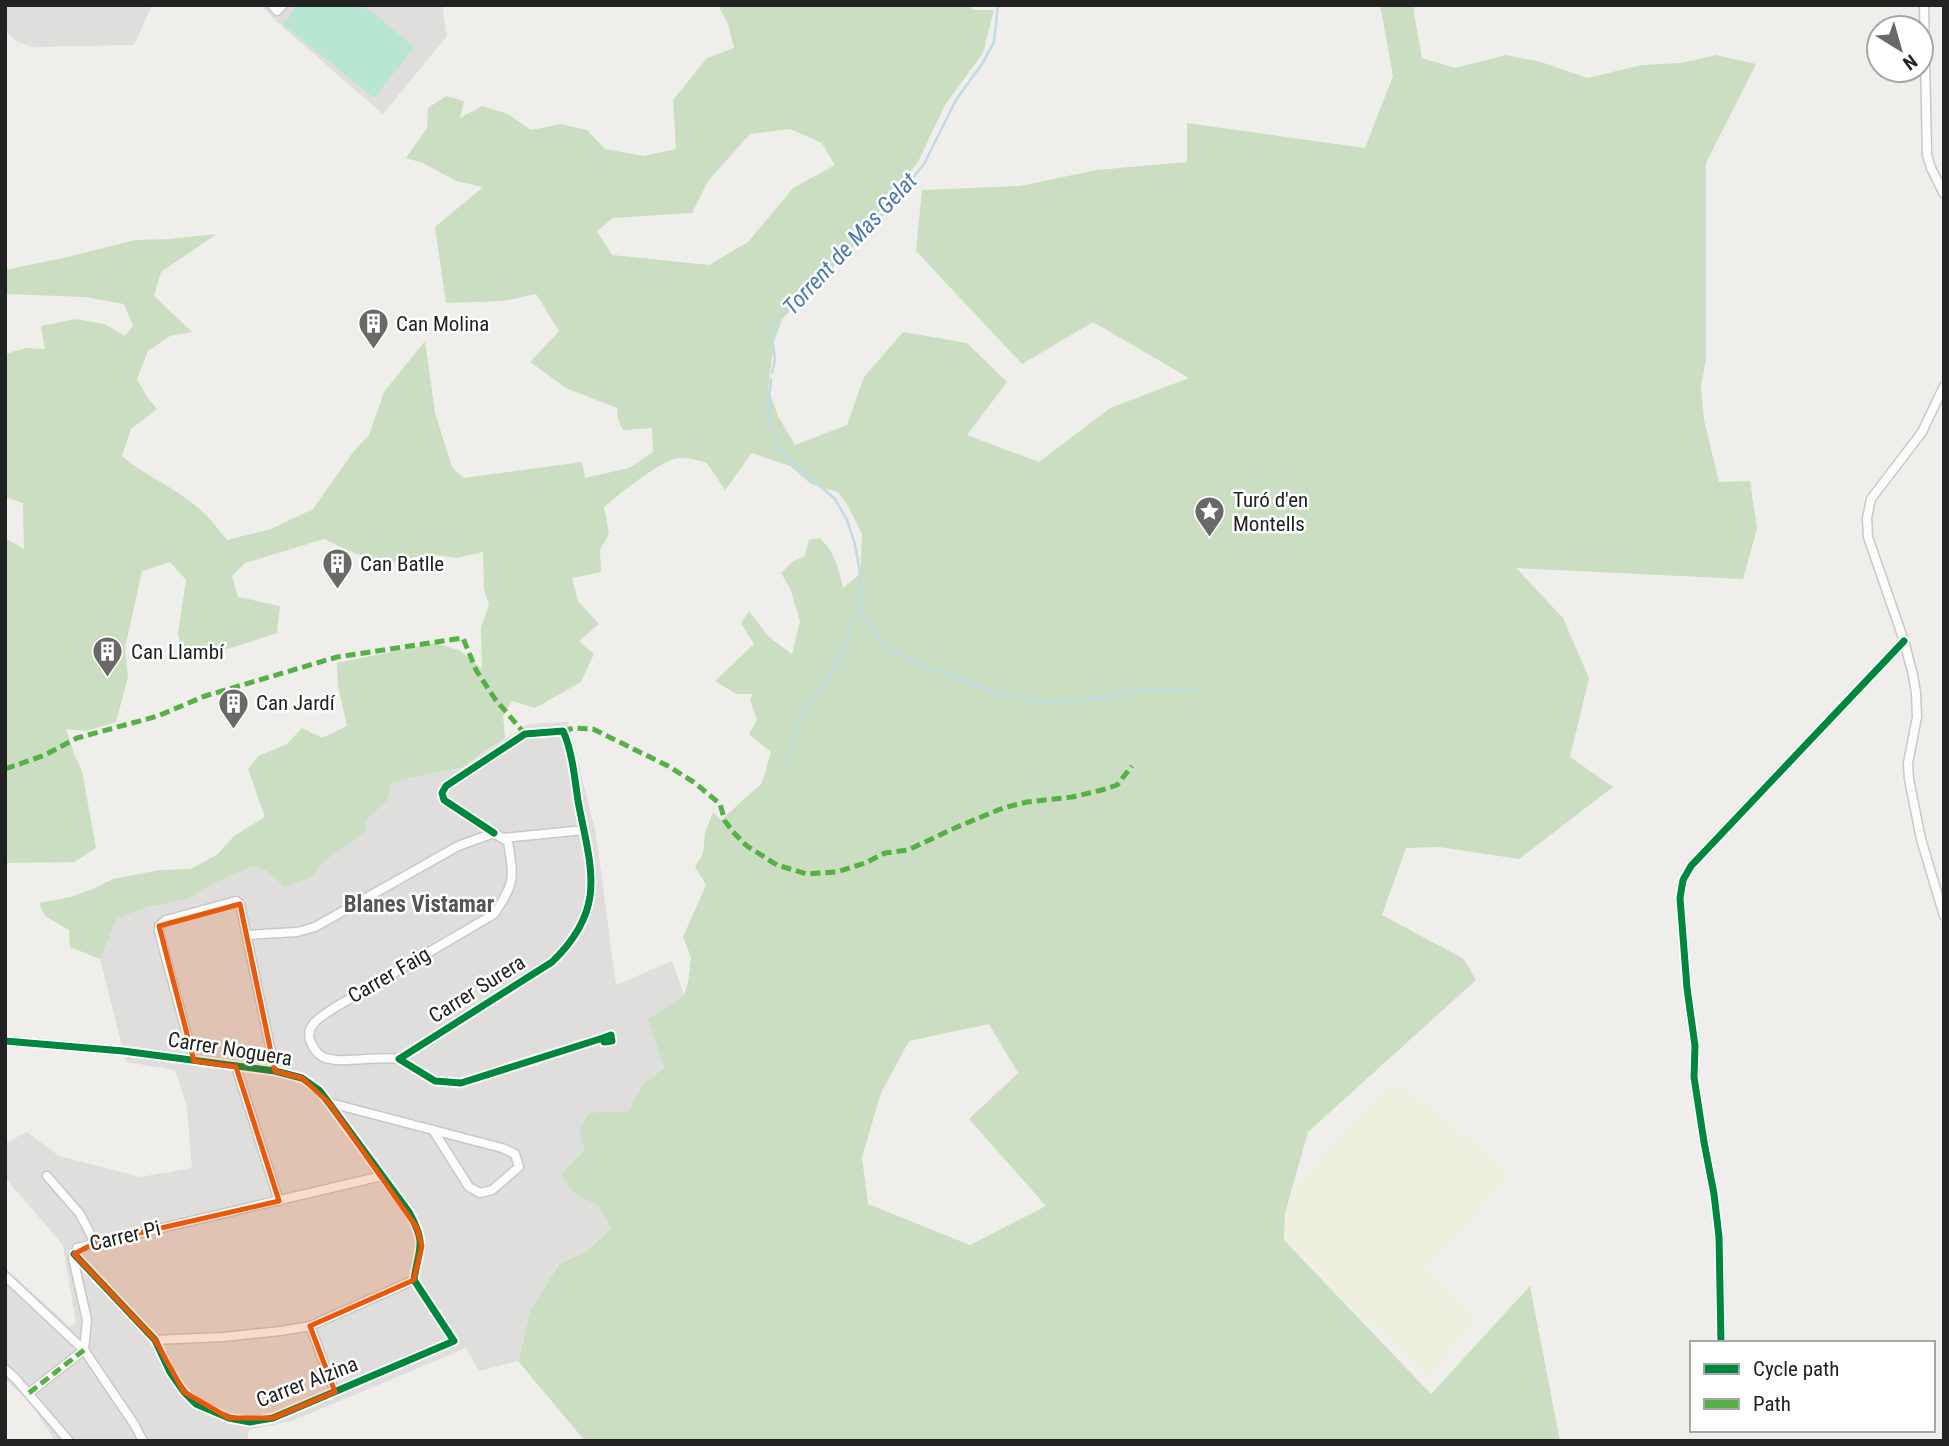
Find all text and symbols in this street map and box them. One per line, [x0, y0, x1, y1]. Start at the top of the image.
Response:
north arrow [1865, 14, 1935, 84]
text: N [1898, 49, 1921, 75]
water label: Torrent de Mas Gelat [777, 167, 923, 320]
building icon: Can Molina [356, 307, 390, 351]
place label: Can Molina [396, 312, 489, 336]
place label: Turó d'en Montells [1233, 488, 1308, 536]
place icon: Turó d'en Montells [1193, 495, 1227, 539]
building icon: Can Batlle [320, 547, 354, 591]
place label: Can Batlle [360, 552, 444, 576]
building icon: Can Llambí [91, 635, 125, 679]
place label: Can Llambí [131, 640, 225, 664]
building icon: Can Jardí [216, 686, 250, 730]
place label: Can Jardí [256, 691, 336, 715]
district label: Blanes Vistamar [344, 891, 495, 918]
street label: Carrer Faig [344, 942, 434, 1008]
street label: Carrer Surera [425, 950, 529, 1028]
street label: Carrer Noguera [166, 1027, 294, 1071]
street label: Carrer Pi [87, 1216, 163, 1256]
legend [1690, 1341, 1935, 1432]
street label: Carrer Alzina [253, 1352, 361, 1412]
text: Cycle path [1753, 1357, 1839, 1381]
text: Path [1753, 1392, 1791, 1416]

